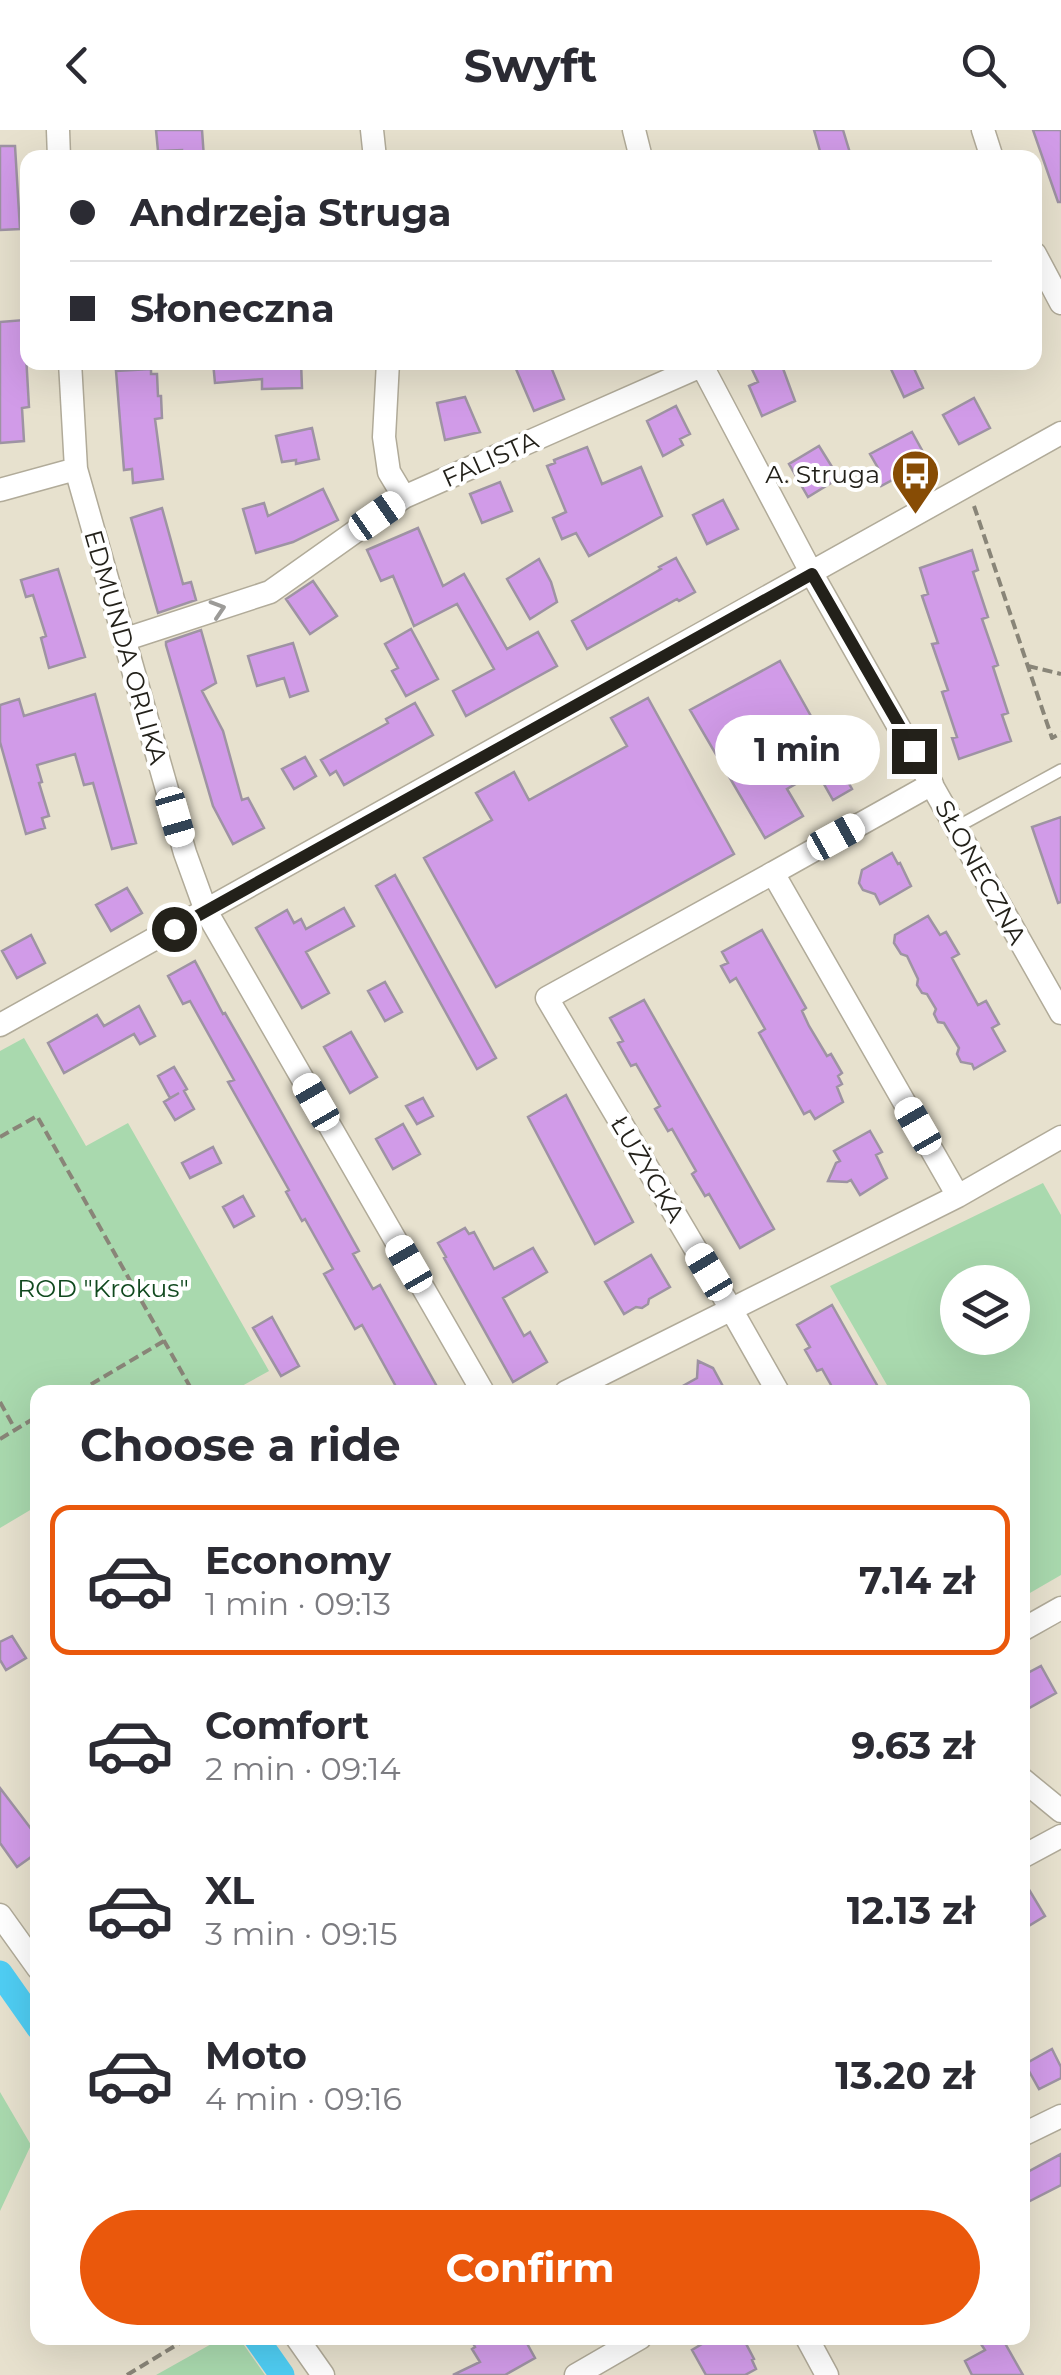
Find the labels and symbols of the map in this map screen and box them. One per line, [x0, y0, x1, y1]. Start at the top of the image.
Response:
street label: FALISTA [437, 425, 543, 493]
bus stop icon: A. Struga [889, 448, 941, 516]
place label: A. Struga [765, 459, 880, 489]
car [344, 487, 410, 545]
street label: EDMUNDA ORLIKA [78, 526, 174, 768]
one-way arrow [209, 601, 226, 621]
callout: 1 min [714, 716, 879, 786]
route end [892, 729, 937, 774]
car [152, 784, 198, 850]
street label: SŁONECZNA [929, 795, 1033, 949]
car [802, 809, 870, 865]
route start [152, 907, 197, 952]
car [288, 1069, 344, 1135]
car [890, 1093, 946, 1159]
street label: ŁUŻYCKA [605, 1110, 691, 1228]
car [381, 1231, 437, 1297]
car [681, 1239, 737, 1305]
park label: ROD "Krokus" [17, 1273, 189, 1303]

